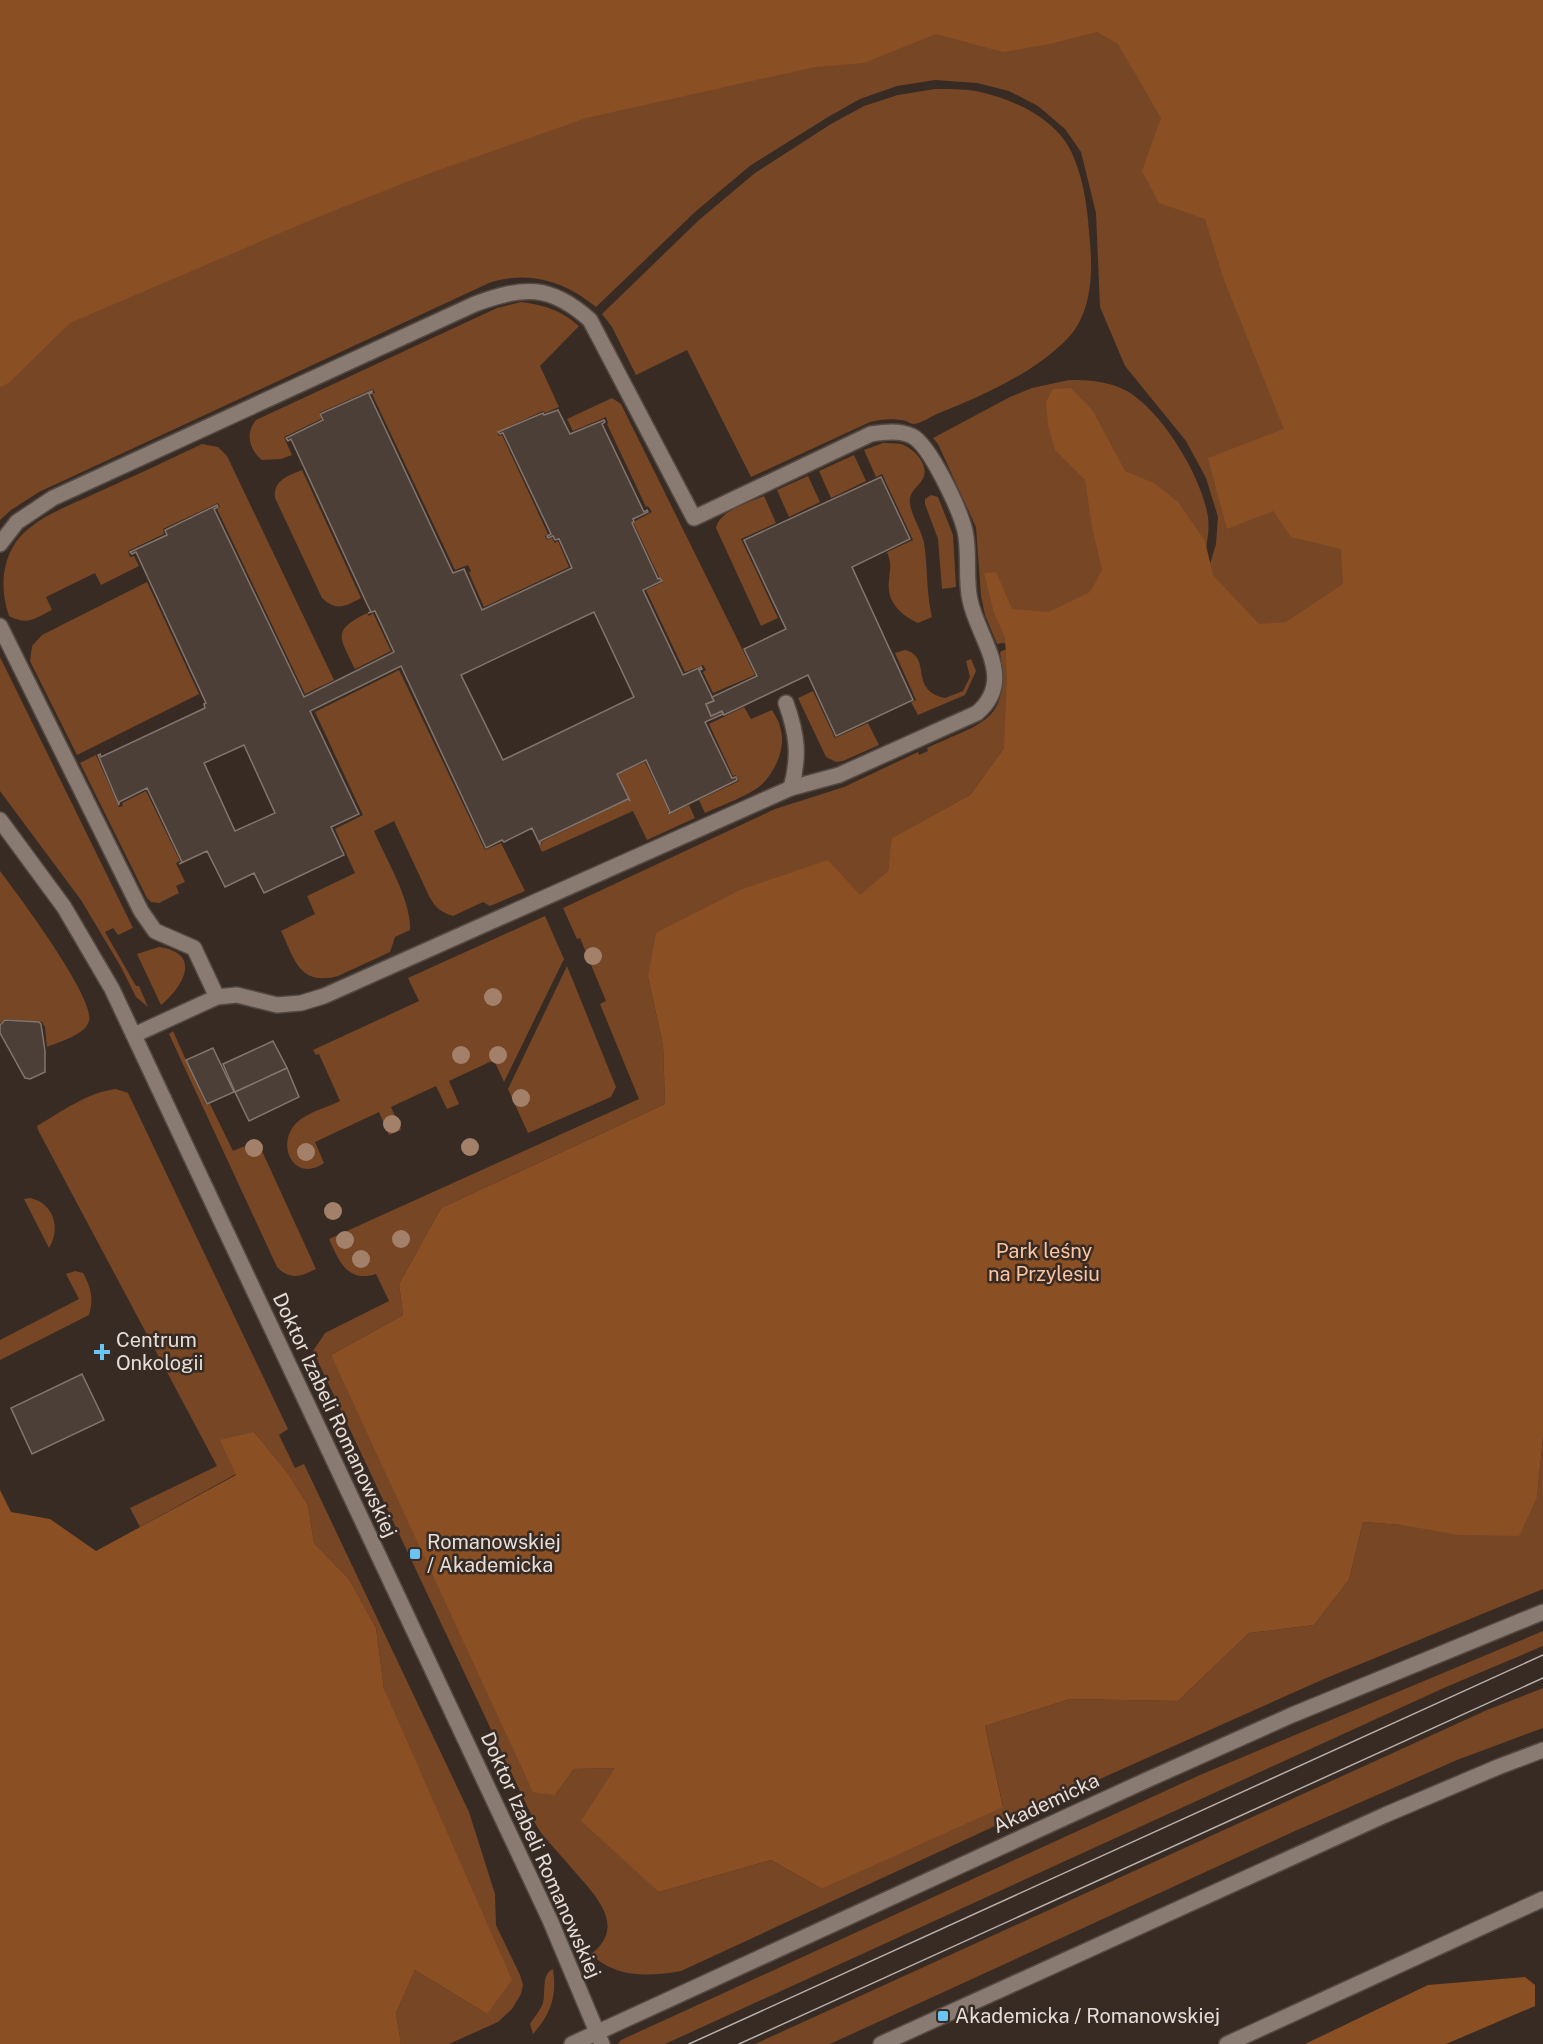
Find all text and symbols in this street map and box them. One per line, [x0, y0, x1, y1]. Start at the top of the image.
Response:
park label: Park leśny na Przylesiu [988, 1239, 1100, 1286]
street label: Doktor Izabeli Romanowskiej [268, 1289, 402, 1541]
place label: Centrum Onkologii [116, 1328, 203, 1375]
marker: Centrum Onkologii [93, 1343, 111, 1361]
place label: Romanowskiej / Akademicka [427, 1530, 561, 1577]
marker: Romanowskiej / Akademicka [408, 1547, 422, 1561]
street label: Doktor Izabeli Romanowskiej [476, 1728, 606, 1982]
street label: Akademicka [989, 1768, 1103, 1838]
place label: Akademicka / Romanowskiej [955, 2004, 1220, 2028]
marker: Akademicka / Romanowskiej [936, 2009, 950, 2023]

